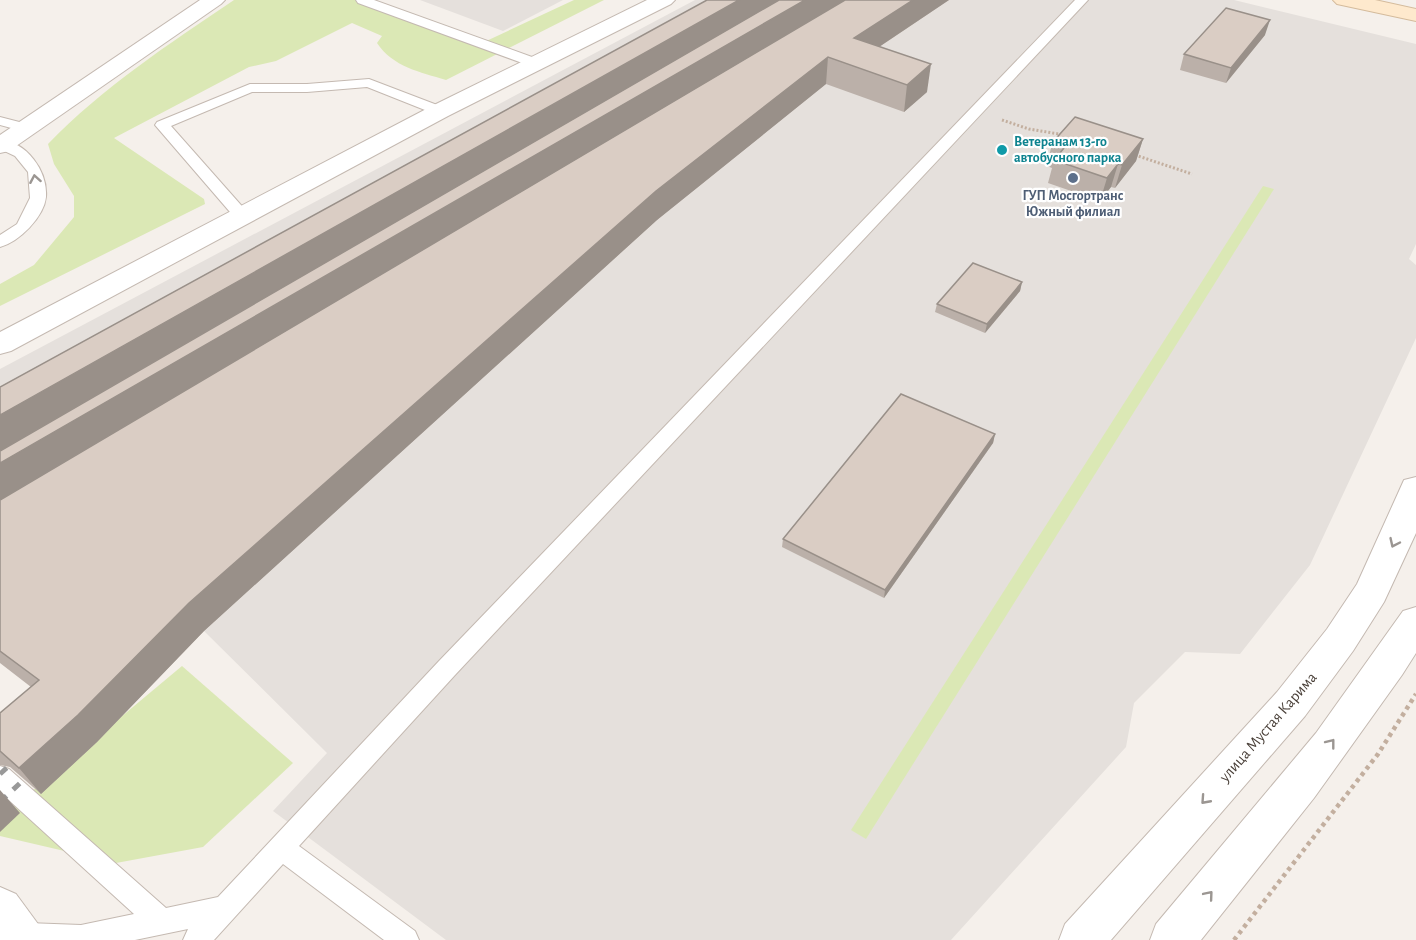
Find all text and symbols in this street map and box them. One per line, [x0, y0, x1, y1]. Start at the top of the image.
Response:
place label: Ветеранам 13-го автобусного парка [1014, 135, 1122, 165]
marker: Ветеранам 13-го автобусного парка [995, 143, 1009, 157]
marker: ГУП Мосгортранс Южный филиал [1066, 171, 1080, 185]
one-way arrow [29, 174, 42, 184]
place label: ГУП Мосгортранс Южный филиал [1023, 189, 1124, 219]
one-way arrow [1389, 537, 1401, 548]
street label: улица Мустая Карима [1216, 669, 1321, 786]
one-way arrow [1323, 739, 1334, 750]
one-way arrow [1201, 793, 1212, 804]
one-way arrow [1202, 891, 1213, 902]

